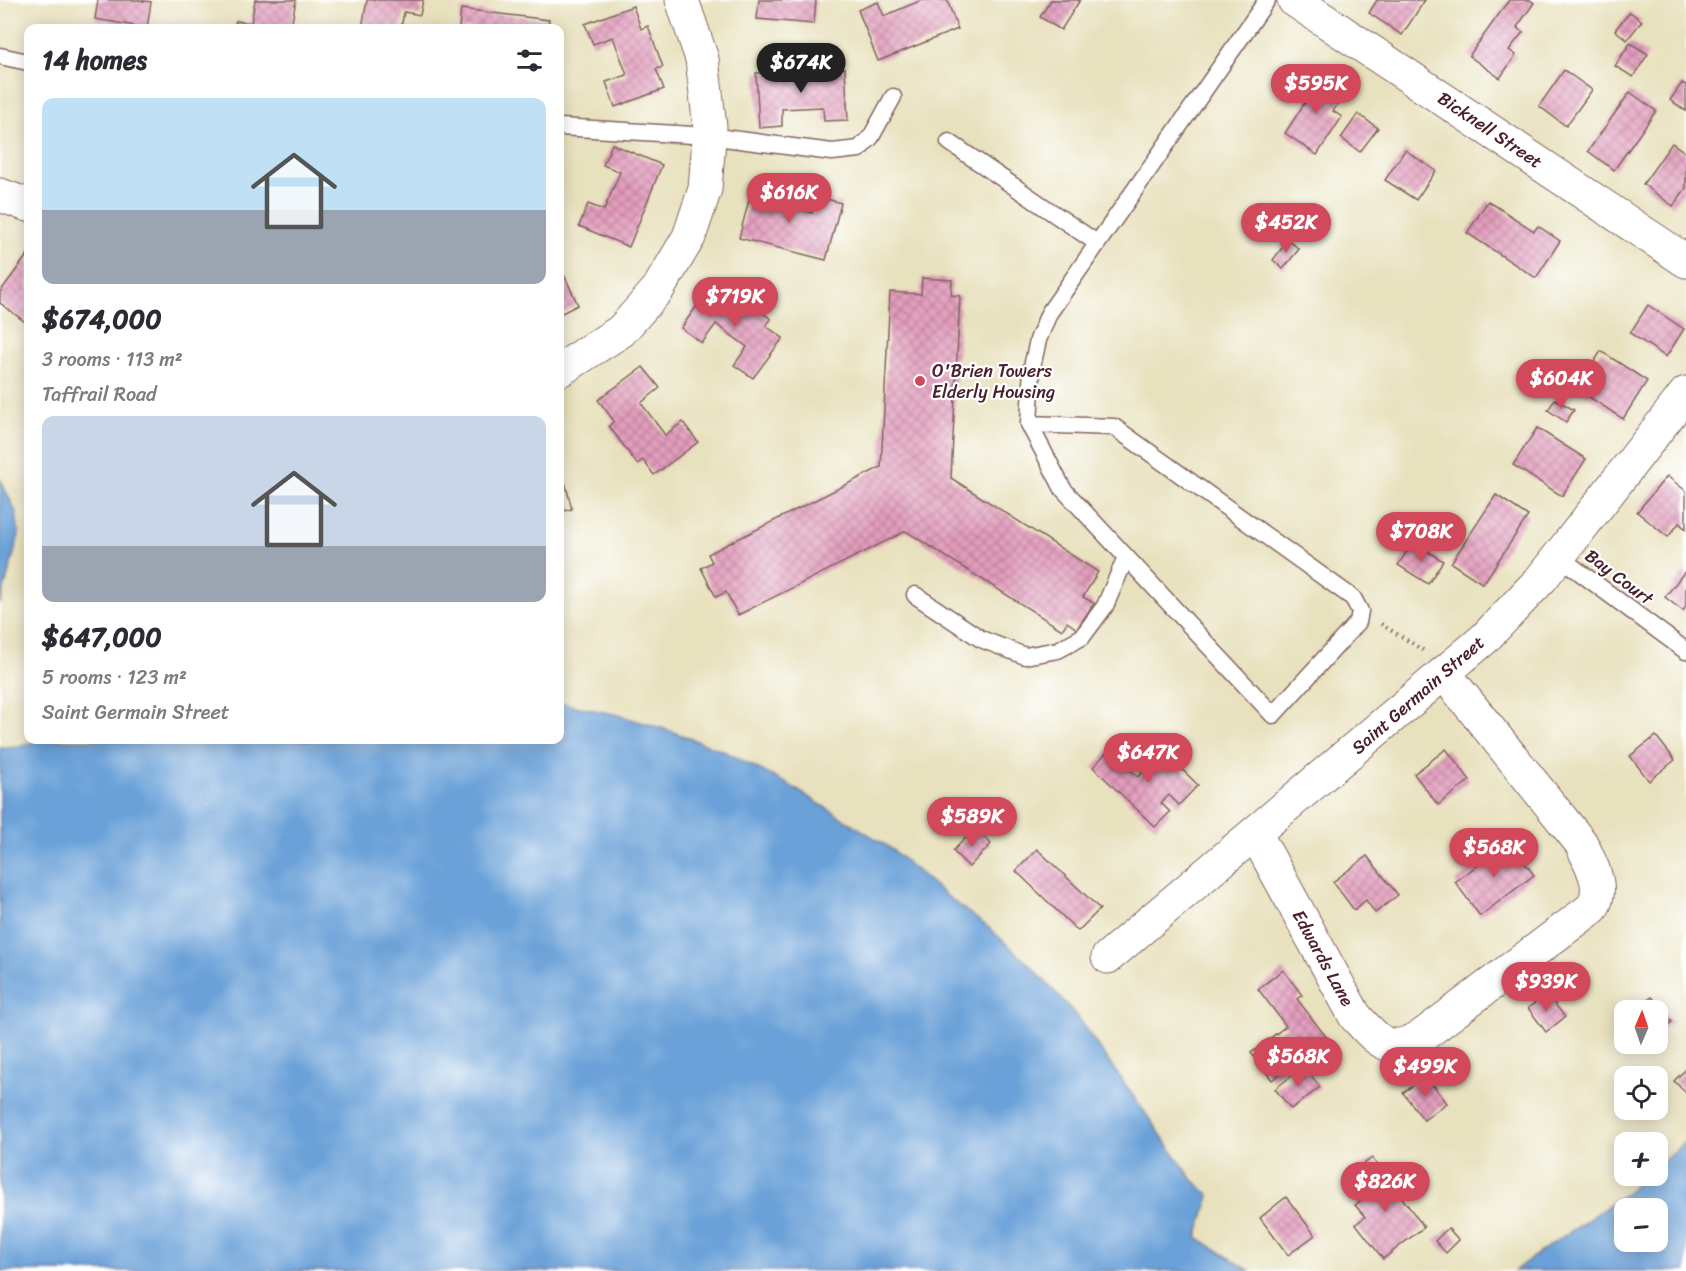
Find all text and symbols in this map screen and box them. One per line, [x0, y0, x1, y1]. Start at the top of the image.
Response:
text: 14 homes [42, 37, 147, 83]
pin: $674K [759, 43, 843, 94]
icon: filters [513, 44, 546, 77]
text: $674K [771, 45, 831, 80]
pin: $595K [1274, 64, 1358, 115]
text: $595K [1285, 66, 1347, 101]
street label: Bicknell Street [1431, 83, 1549, 177]
icon: home [240, 137, 348, 245]
pin: $616K [747, 173, 831, 224]
text: $616K [761, 175, 817, 210]
pin: $452K [1244, 203, 1328, 254]
text: $452K [1255, 205, 1317, 240]
pin: $719K [693, 277, 777, 328]
text: $719K [706, 279, 764, 314]
text: $674,000 [42, 296, 162, 342]
text: 3 rooms · 113 m² [42, 342, 183, 377]
place label: O'Brien Towers Elderly Housing [932, 355, 1055, 408]
pin: $604K [1519, 359, 1603, 410]
text: $604K [1530, 361, 1592, 396]
marker: O'Brien Towers Elderly Housing [913, 374, 927, 388]
text: Taffrail Road [42, 377, 157, 412]
icon: home [240, 455, 348, 563]
pin: $708K [1379, 512, 1463, 563]
text: $708K [1390, 514, 1452, 549]
street label: Bay Court [1578, 540, 1661, 614]
text: $647,000 [42, 614, 162, 660]
street label: Saint Germain Street [1344, 627, 1492, 762]
text: 5 rooms · 123 m² [42, 660, 187, 695]
text: Saint Germain Street [42, 695, 230, 730]
pin: $647K [1106, 733, 1190, 784]
text: $647K [1118, 735, 1178, 770]
pin: $589K [930, 797, 1014, 848]
text: $589K [941, 799, 1003, 834]
pin: $568K [1452, 828, 1536, 879]
text: $568K [1463, 830, 1525, 865]
street label: Edwards Lane [1283, 904, 1363, 1013]
pin: $939K [1504, 962, 1588, 1013]
text: $939K [1515, 964, 1577, 999]
north arrow [1614, 1000, 1668, 1054]
map controls [1614, 1000, 1668, 1252]
pin: $568K [1256, 1037, 1340, 1088]
text: $568K [1267, 1039, 1329, 1074]
pin: $499K [1383, 1047, 1467, 1098]
text: $499K [1394, 1049, 1456, 1084]
button: locate [1614, 1066, 1668, 1120]
button: + [1614, 1132, 1668, 1186]
pin: $826K [1343, 1162, 1427, 1213]
text: $826K [1355, 1164, 1415, 1199]
button: − [1614, 1198, 1668, 1252]

